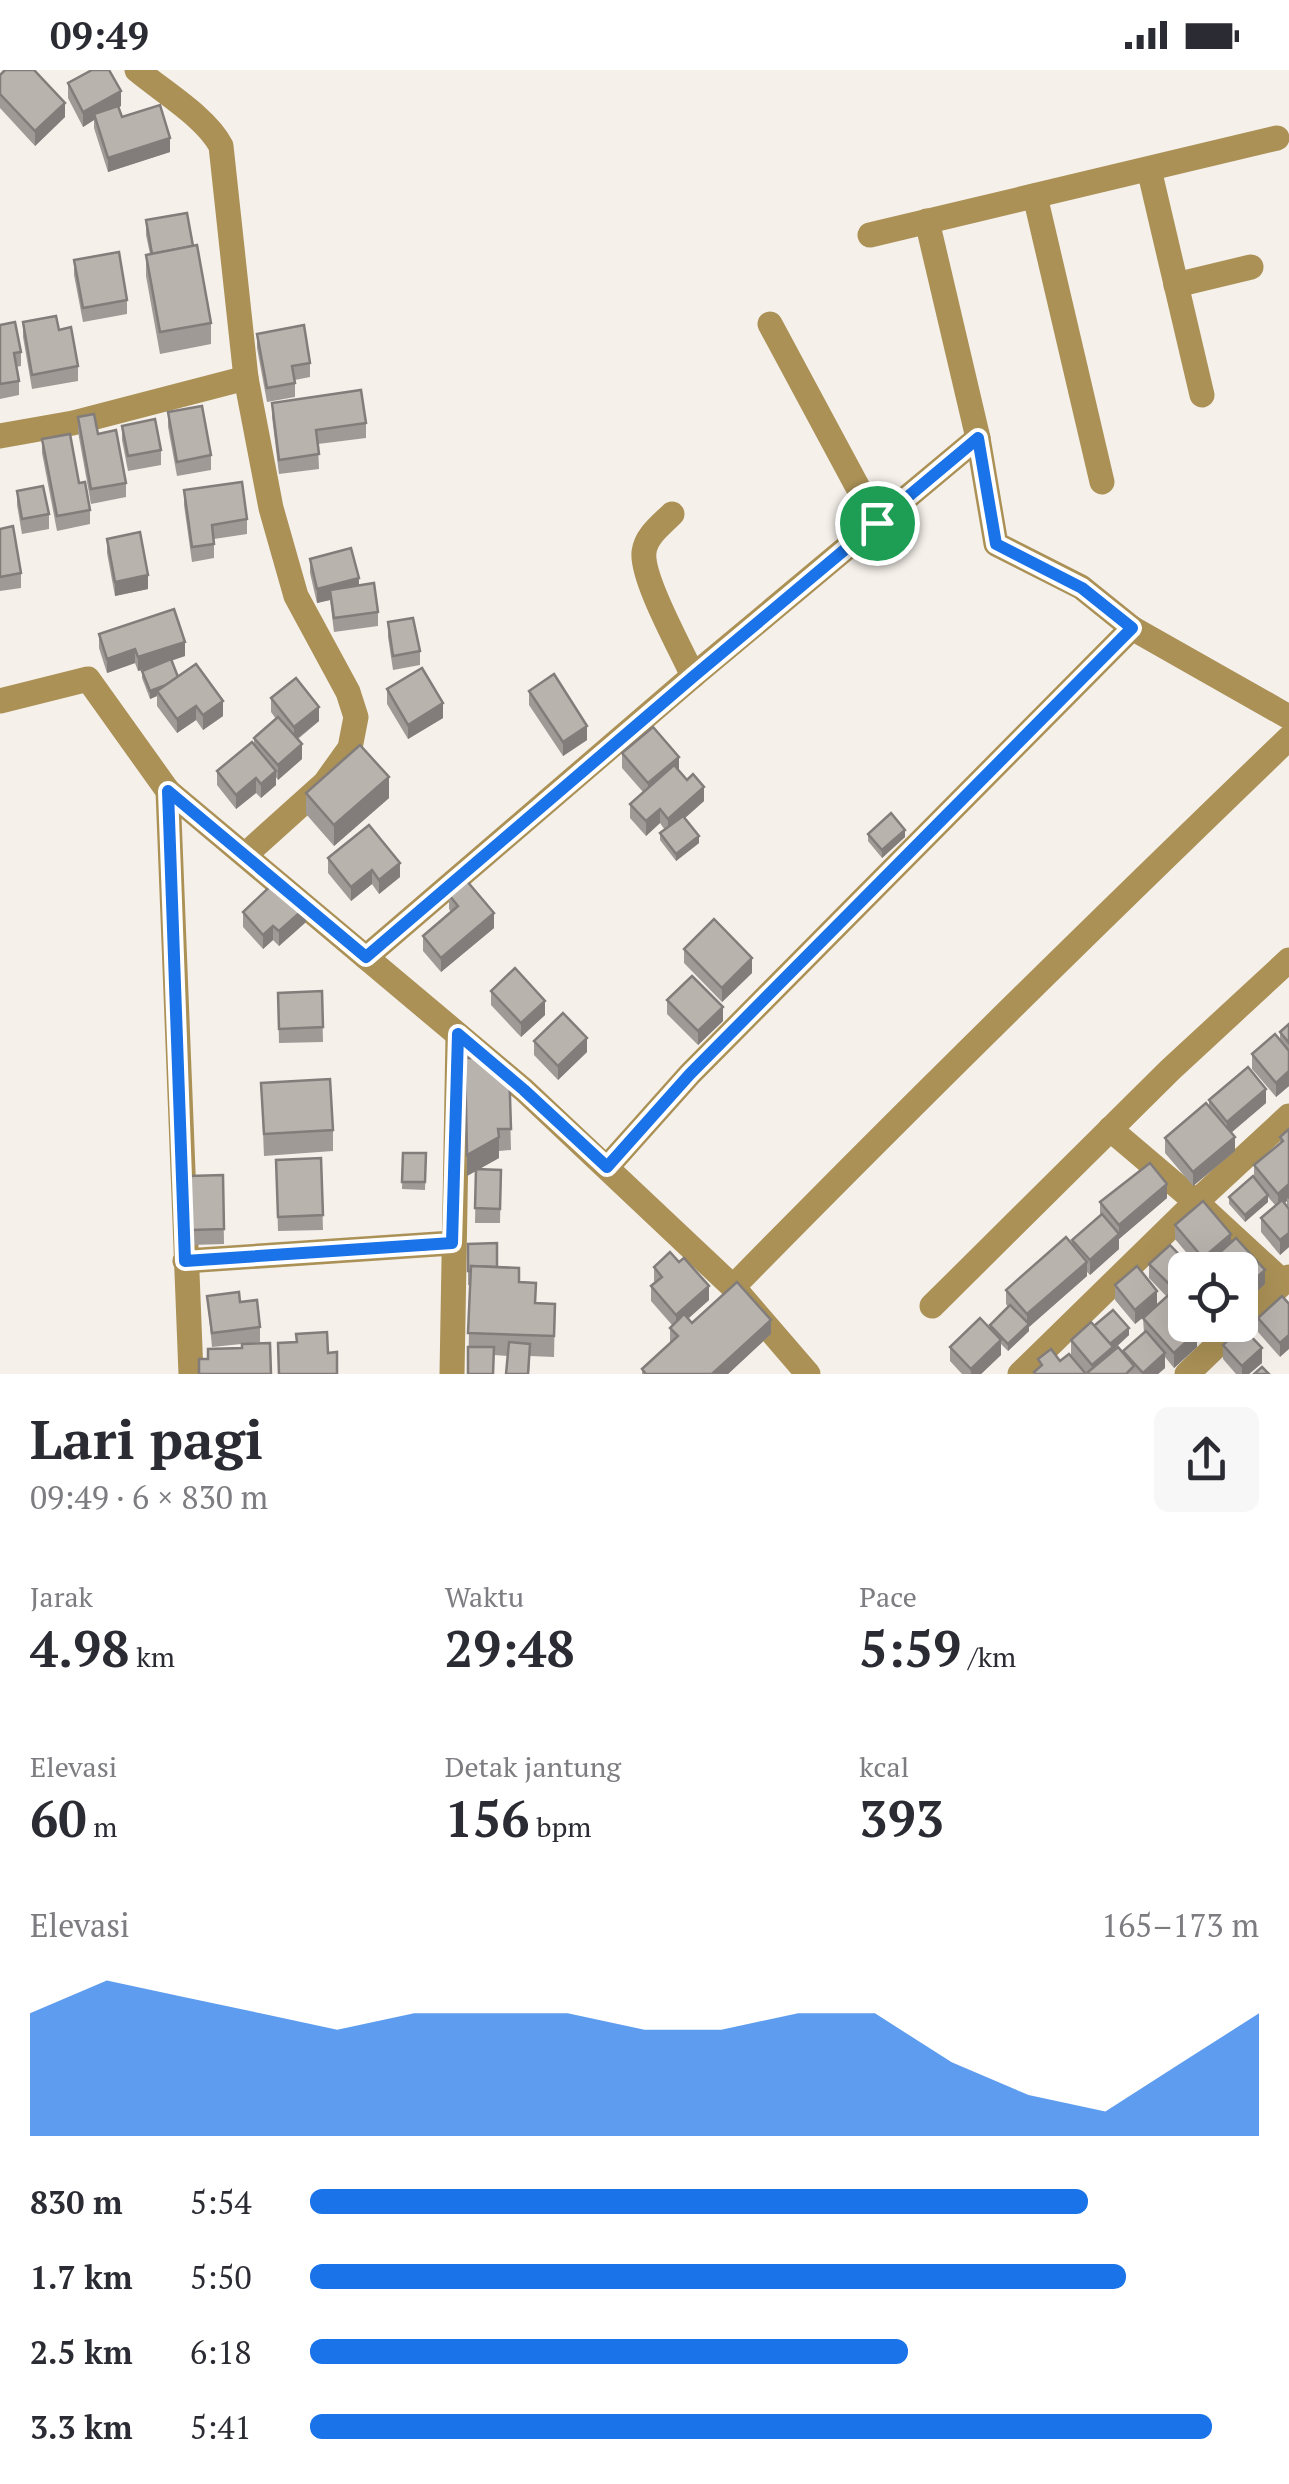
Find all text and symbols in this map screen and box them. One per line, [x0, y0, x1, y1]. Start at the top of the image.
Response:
text: 09:49 [50, 10, 149, 60]
pin [835, 481, 920, 566]
icon: arrive [850, 496, 905, 551]
map controls [1168, 1252, 1258, 1342]
button: locate [1168, 1252, 1258, 1342]
text: Lari pagi [30, 1402, 263, 1475]
button: share [1154, 1407, 1259, 1512]
text: 09:49 · 6 × 830 m [30, 1476, 268, 1518]
text: Jarak [30, 1578, 93, 1615]
text: Waktu [445, 1578, 524, 1615]
text: Pace [859, 1578, 917, 1615]
text: 4.98 [30, 1615, 130, 1681]
text: 29:48 [445, 1615, 575, 1681]
text: 5:59 [859, 1615, 961, 1681]
text: km [130, 1638, 175, 1675]
text: /km [961, 1638, 1016, 1675]
text: Elevasi [30, 1748, 117, 1785]
text: Detak jantung [445, 1748, 621, 1785]
text: kcal [859, 1748, 909, 1785]
text: 60 [30, 1785, 87, 1851]
text: 156 [445, 1785, 529, 1851]
text: 393 [859, 1785, 944, 1851]
text: m [87, 1808, 117, 1845]
text: bpm [529, 1808, 591, 1845]
text: Elevasi [30, 1904, 130, 1946]
text: 165–173 m [1101, 1904, 1259, 1946]
text: 830 m [30, 2181, 122, 2223]
text: 5:54 [190, 2181, 252, 2223]
text: 1.7 km [30, 2256, 133, 2298]
text: 5:50 [190, 2256, 252, 2298]
text: 2.5 km [30, 2331, 133, 2373]
text: 6:18 [190, 2331, 252, 2373]
text: 3.3 km [30, 2406, 133, 2448]
text: 5:41 [190, 2406, 252, 2448]

